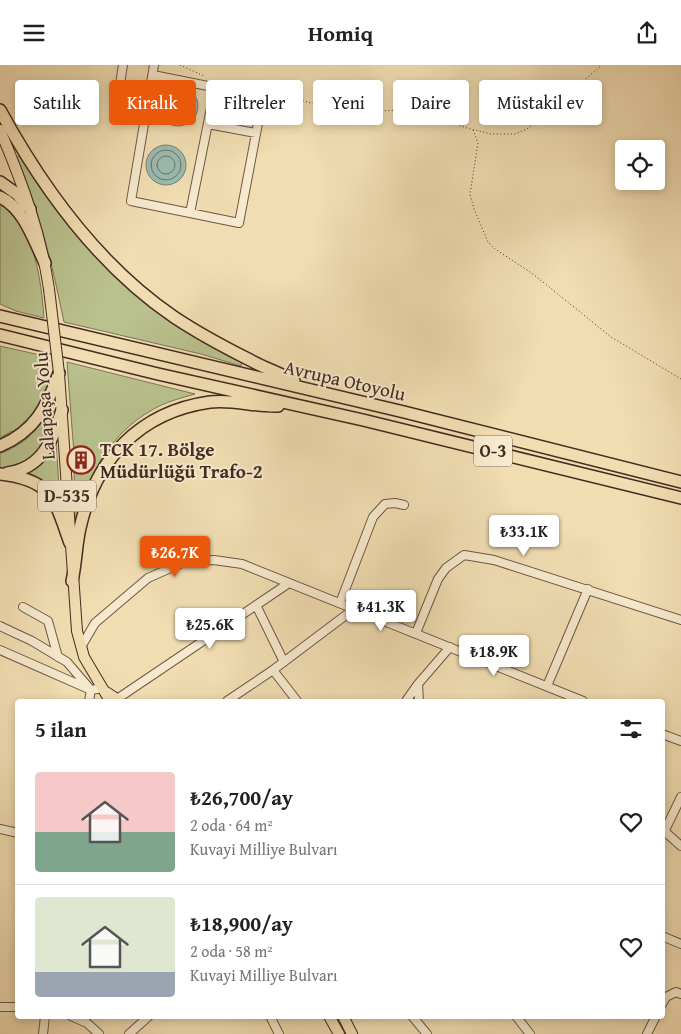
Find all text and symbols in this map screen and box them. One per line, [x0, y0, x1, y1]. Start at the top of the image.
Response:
text: Homiq [308, 17, 373, 49]
icon: menu [20, 19, 48, 47]
icon: share [633, 19, 661, 47]
chip: Satılık [15, 80, 99, 125]
chip: Kiralık [109, 80, 196, 125]
chip: Filtreler [206, 80, 303, 125]
chip: Yeni [313, 80, 383, 125]
chip: Daire [393, 80, 469, 125]
chip: Müstakil ev [479, 80, 602, 125]
map controls [615, 140, 665, 190]
button: locate [615, 140, 665, 190]
street label: Lalapaşa Yolu [26, 350, 62, 461]
street label: Avrupa Otoyolu [281, 352, 409, 408]
place label: TCK 17. Bölge Müdürlüğü Trafo-2 [100, 435, 263, 485]
road number: O-3 [474, 436, 512, 467]
building icon: TCK 17. Bölge Müdürlüğü Trafo-2 [66, 445, 96, 475]
road number: D-535 [38, 481, 96, 511]
pin: ₺33.1K [483, 515, 565, 557]
text: ₺33.1K [500, 519, 548, 543]
pin: ₺26.7K [134, 535, 216, 578]
text: ₺26.7K [151, 540, 199, 564]
pin: ₺41.3K [340, 589, 422, 632]
text: ₺41.3K [357, 594, 405, 618]
pin: ₺25.6K [169, 607, 251, 650]
text: ₺25.6K [186, 612, 234, 636]
pin: ₺18.9K [453, 635, 535, 677]
text: ₺18.9K [470, 639, 518, 663]
text: 5 ilan [35, 714, 87, 745]
icon: filters [617, 715, 645, 743]
text: ₺26,700/ay [190, 782, 293, 813]
icon: home [75, 792, 135, 852]
icon: heart [617, 808, 645, 836]
text: 2 oda · 64 m² [190, 813, 273, 837]
text: Kuvayi Milliye Bulvarı [190, 837, 338, 861]
text: ₺18,900/ay [190, 908, 293, 939]
icon: home [75, 917, 135, 977]
icon: heart [617, 933, 645, 961]
text: 2 oda · 58 m² [190, 939, 273, 963]
text: Kuvayi Milliye Bulvarı [190, 963, 338, 987]

